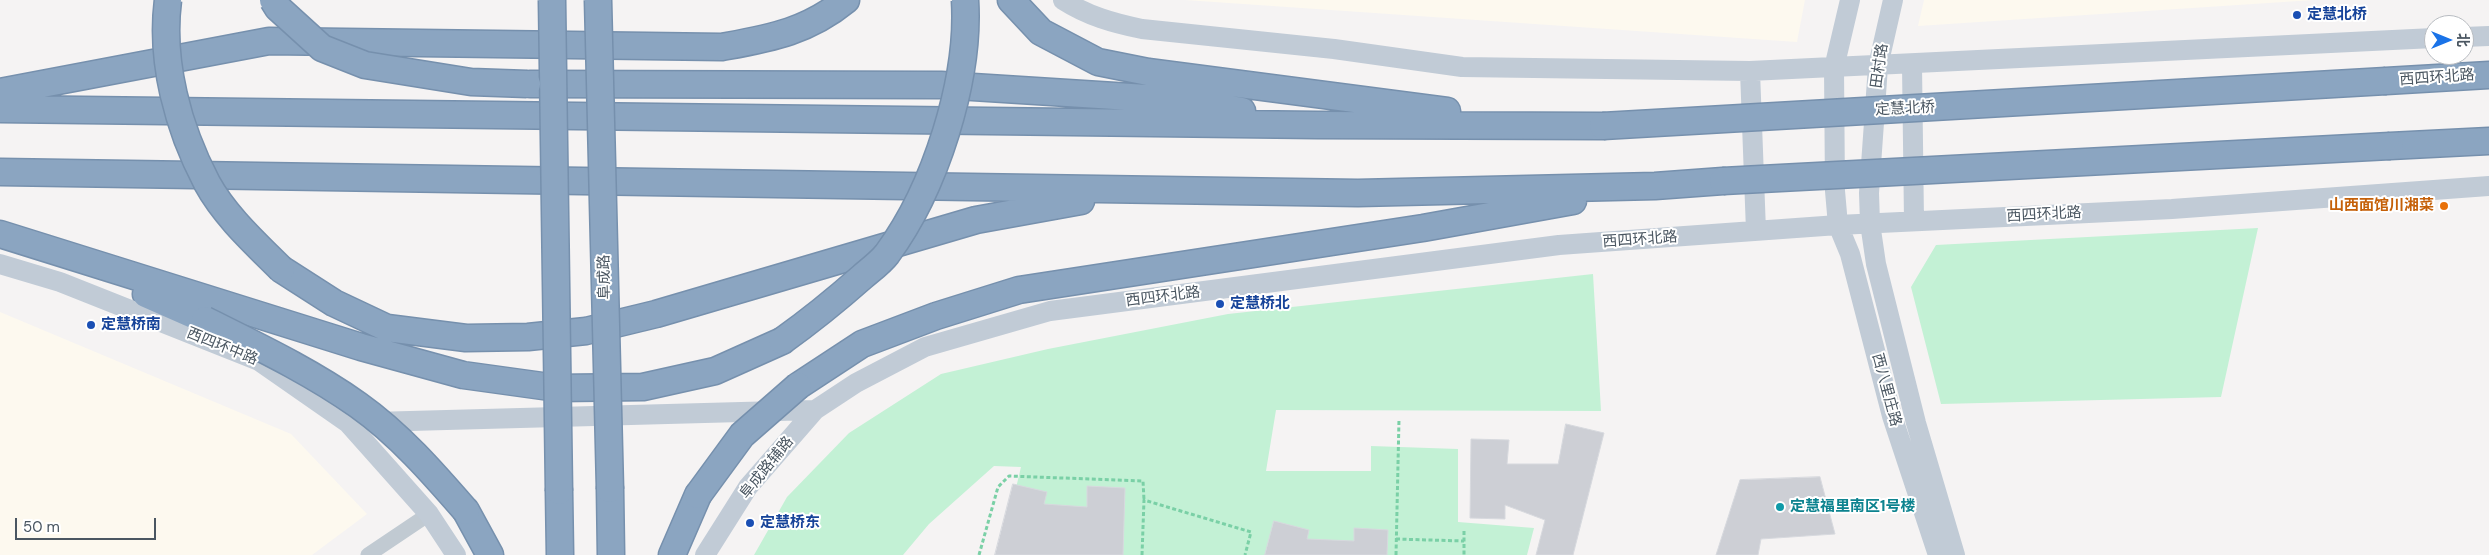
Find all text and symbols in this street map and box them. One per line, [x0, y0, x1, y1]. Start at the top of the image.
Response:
place label: 定慧北桥 [2307, 6, 2367, 24]
marker: 定慧北桥 [2291, 9, 2303, 21]
north arrow [2424, 15, 2474, 65]
text: 北 [2454, 33, 2472, 47]
street label: 田村路 [1868, 42, 1892, 90]
street label: 西四环北路 [2399, 66, 2475, 90]
street label: 定慧北桥 [1875, 98, 1935, 120]
place label: 山西面馆川湘菜 [2329, 197, 2434, 215]
marker: 山西面馆川湘菜 [2438, 200, 2450, 212]
street label: 西四环北路 [2006, 204, 2082, 226]
street label: 西四环北路 [1602, 228, 1678, 252]
street label: 阜成路 [596, 254, 614, 300]
street label: 西四环北路 [1125, 283, 1201, 311]
place label: 定慧桥北 [1230, 295, 1290, 313]
marker: 定慧桥北 [1214, 298, 1226, 310]
place label: 定慧桥南 [101, 316, 161, 334]
marker: 定慧桥南 [85, 319, 97, 331]
street label: 西四环中路 [184, 325, 260, 369]
street label: 西八里庄路 [1868, 351, 1904, 429]
street label: 阜成路辅路 [736, 433, 798, 503]
place label: 定慧福里南区1号楼 [1790, 498, 1915, 516]
marker: 定慧福里南区1号楼 [1774, 501, 1786, 513]
scale bar [18, 508, 159, 540]
place label: 定慧桥东 [760, 514, 820, 532]
text: 50 m [23, 517, 60, 537]
marker: 定慧桥东 [744, 517, 756, 529]

